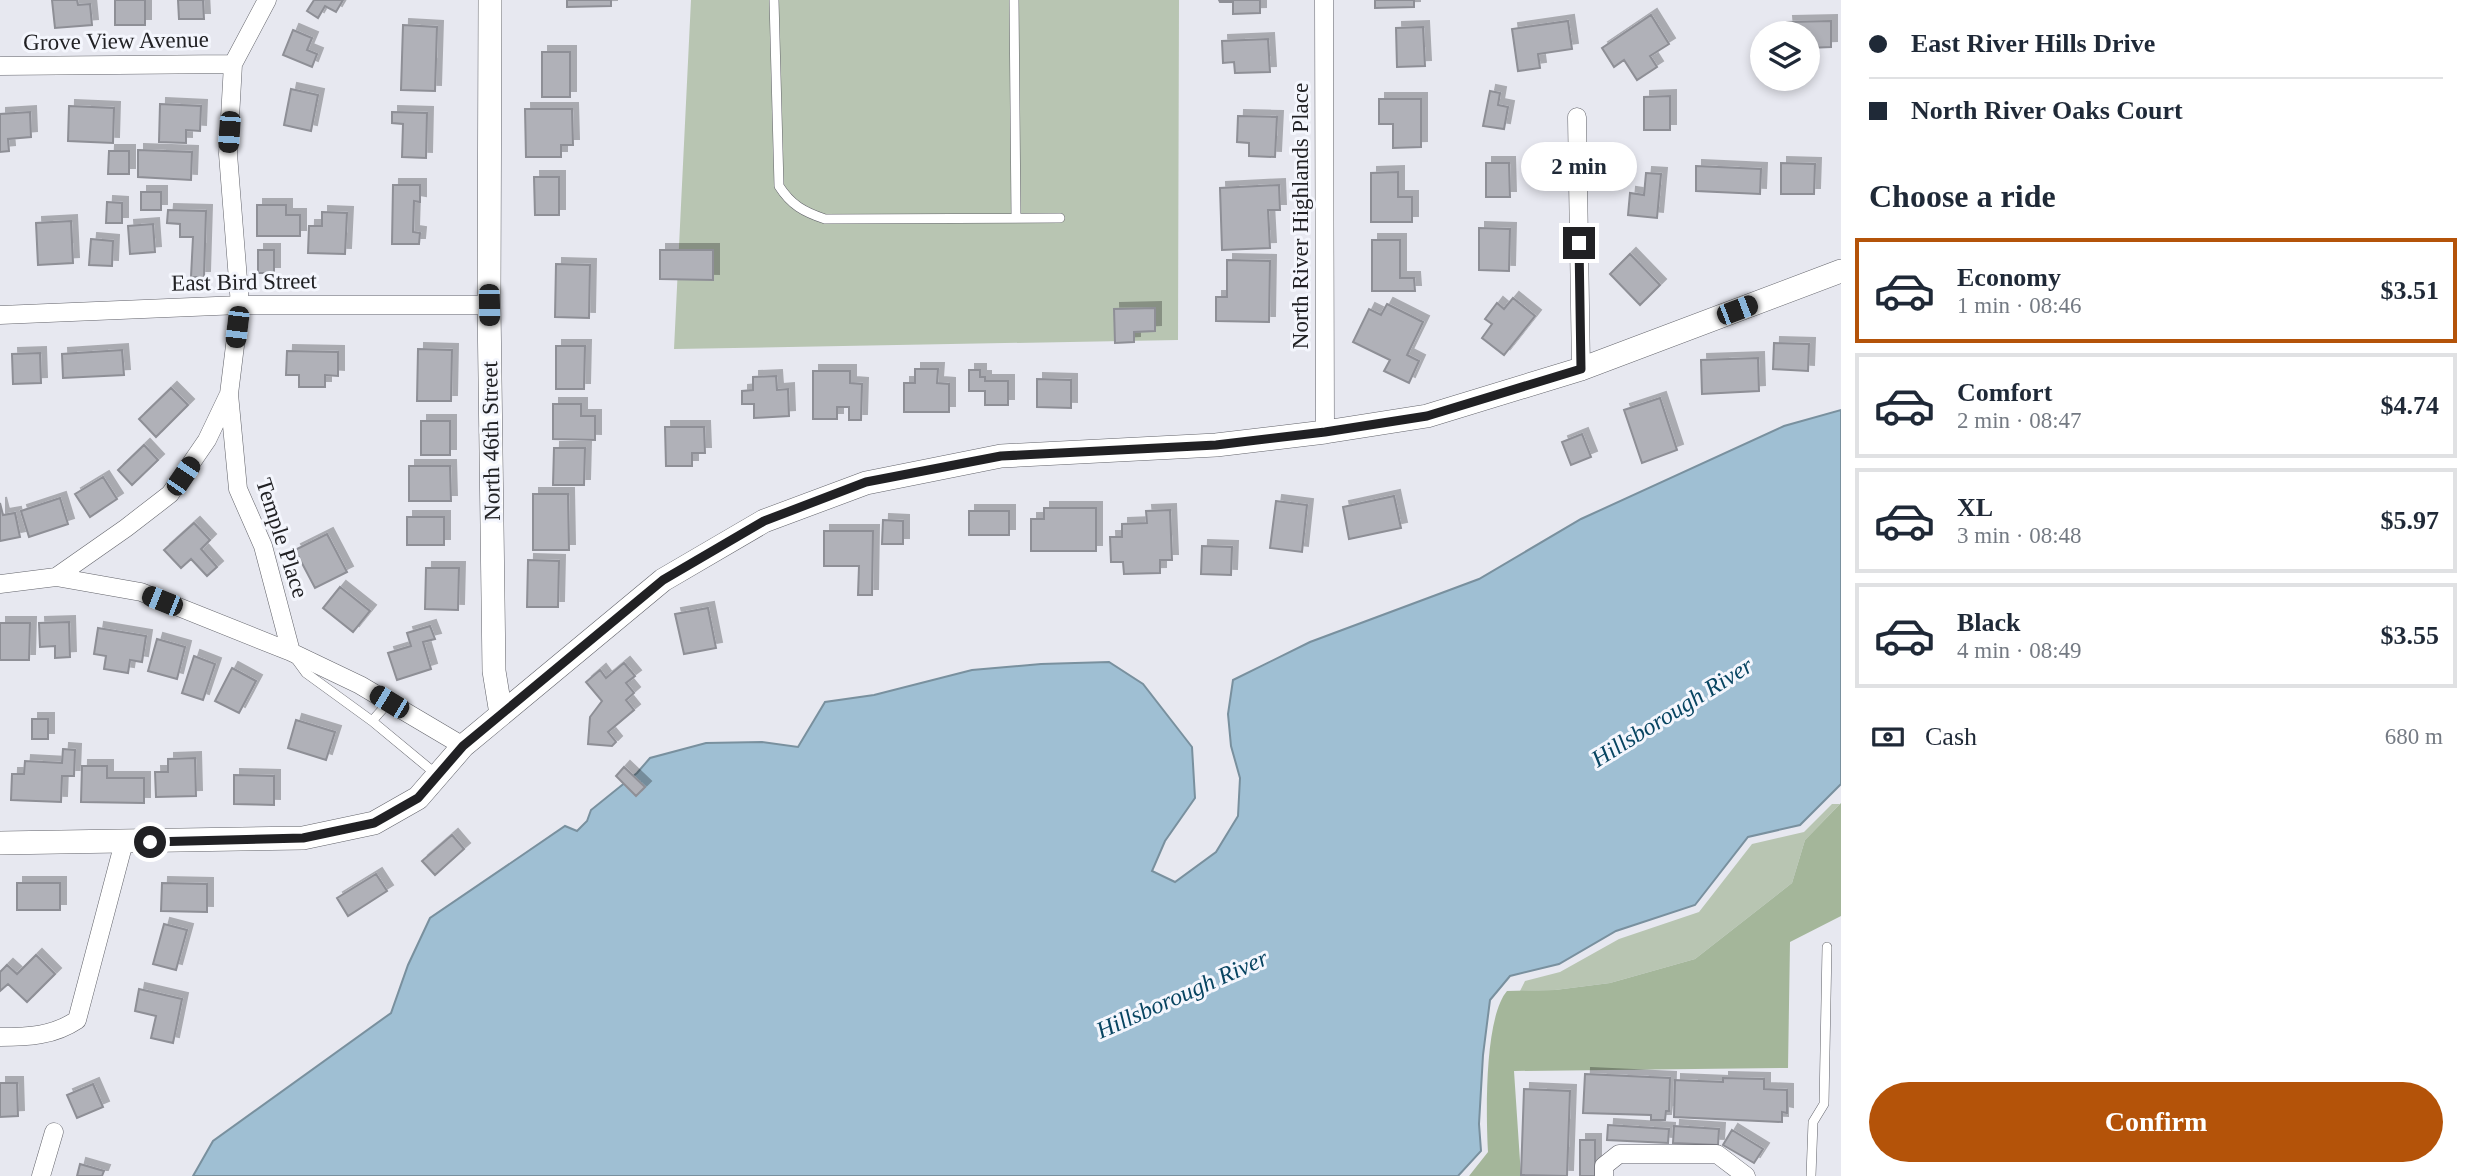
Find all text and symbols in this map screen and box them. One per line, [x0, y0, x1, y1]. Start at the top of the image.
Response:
map controls [1750, 21, 1820, 91]
button: layers [1750, 21, 1820, 91]
street label: Grove View Avenue [23, 27, 209, 55]
text: East River Hills Drive [1911, 29, 2155, 58]
street label: North River Highlands Place [1288, 83, 1313, 349]
text: North River Oaks Court [1911, 96, 2183, 125]
car [218, 110, 241, 154]
callout: 2 min [1521, 142, 1637, 190]
text: 2 min [1551, 154, 1607, 179]
text: Choose a ride [1869, 178, 2056, 214]
route end [1563, 227, 1595, 259]
icon: car [1873, 259, 1936, 322]
text: Economy [1957, 263, 2061, 292]
street label: East Bird Street [171, 268, 318, 296]
text: $3.51 [2381, 276, 2439, 305]
car [479, 284, 500, 326]
car [1714, 293, 1761, 327]
text: 1 min · 08:46 [1957, 293, 2082, 318]
car [225, 305, 250, 349]
street label: North 46th Street [477, 360, 505, 521]
icon: car [1873, 374, 1936, 437]
text: Comfort [1957, 378, 2052, 407]
text: $4.74 [2381, 391, 2439, 420]
text: 2 min · 08:47 [1957, 408, 2082, 433]
car [163, 453, 204, 499]
street label: Temple Place [251, 475, 313, 601]
icon: car [1873, 489, 1936, 552]
text: XL [1957, 493, 1993, 522]
text: $5.97 [2381, 506, 2439, 535]
text: 3 min · 08:48 [1957, 523, 2082, 548]
car [139, 583, 186, 619]
icon: car [1873, 604, 1936, 667]
text: Black [1957, 608, 2021, 637]
text: $3.55 [2381, 621, 2439, 650]
text: 4 min · 08:49 [1957, 638, 2082, 663]
water label: Hillsborough River [1586, 652, 1758, 773]
car [366, 682, 413, 722]
icon: cash [1869, 718, 1907, 756]
text: Cash [1925, 722, 1977, 751]
text: 680 m [2385, 724, 2443, 749]
route start [134, 826, 166, 858]
water label: Hillsborough River [1091, 944, 1272, 1044]
button: Confirm [1869, 1082, 2443, 1162]

